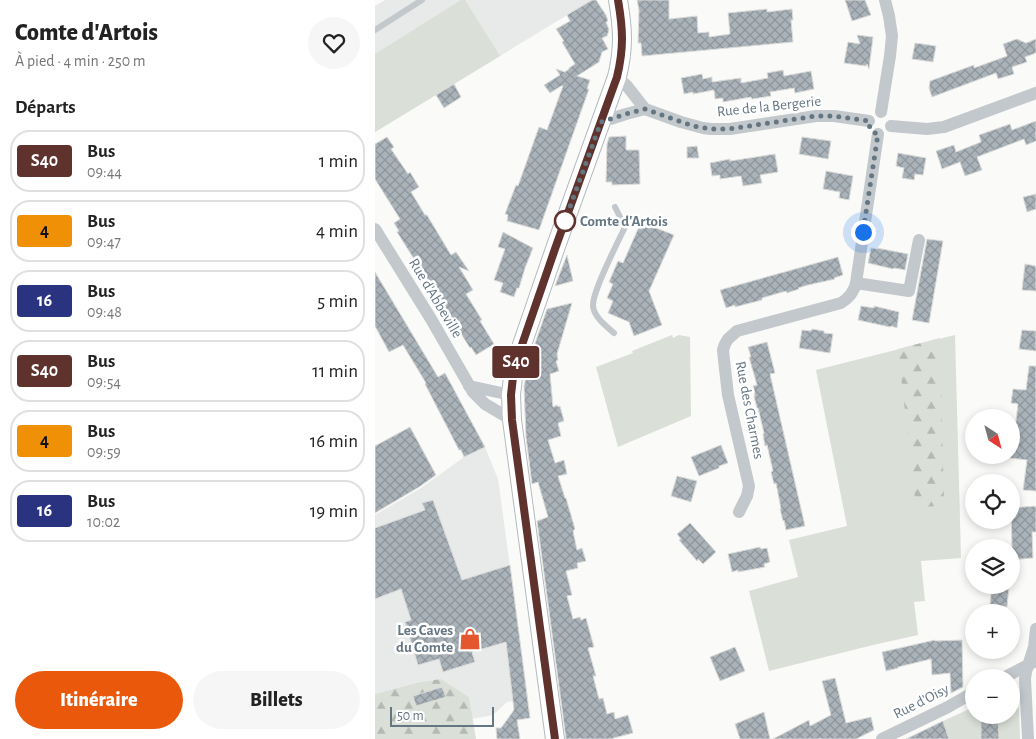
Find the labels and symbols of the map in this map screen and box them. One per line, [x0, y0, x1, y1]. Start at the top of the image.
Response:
street label: Rue de la Bergerie [716, 94, 822, 119]
marker: Comte d'Artois [554, 210, 576, 232]
place label: Comte d'Artois [580, 214, 668, 229]
your location [851, 220, 876, 245]
street label: Rue d'Abbeville [406, 256, 465, 341]
line badge: S40 [487, 346, 545, 378]
street label: Rue des Charmes [733, 360, 766, 460]
north arrow [965, 409, 1020, 464]
place label: Les Caves du Comte [396, 623, 453, 655]
shop icon: Les Caves du Comte [457, 626, 483, 652]
street label: Rue d'Oisy [891, 681, 952, 722]
scale bar [390, 704, 494, 727]

